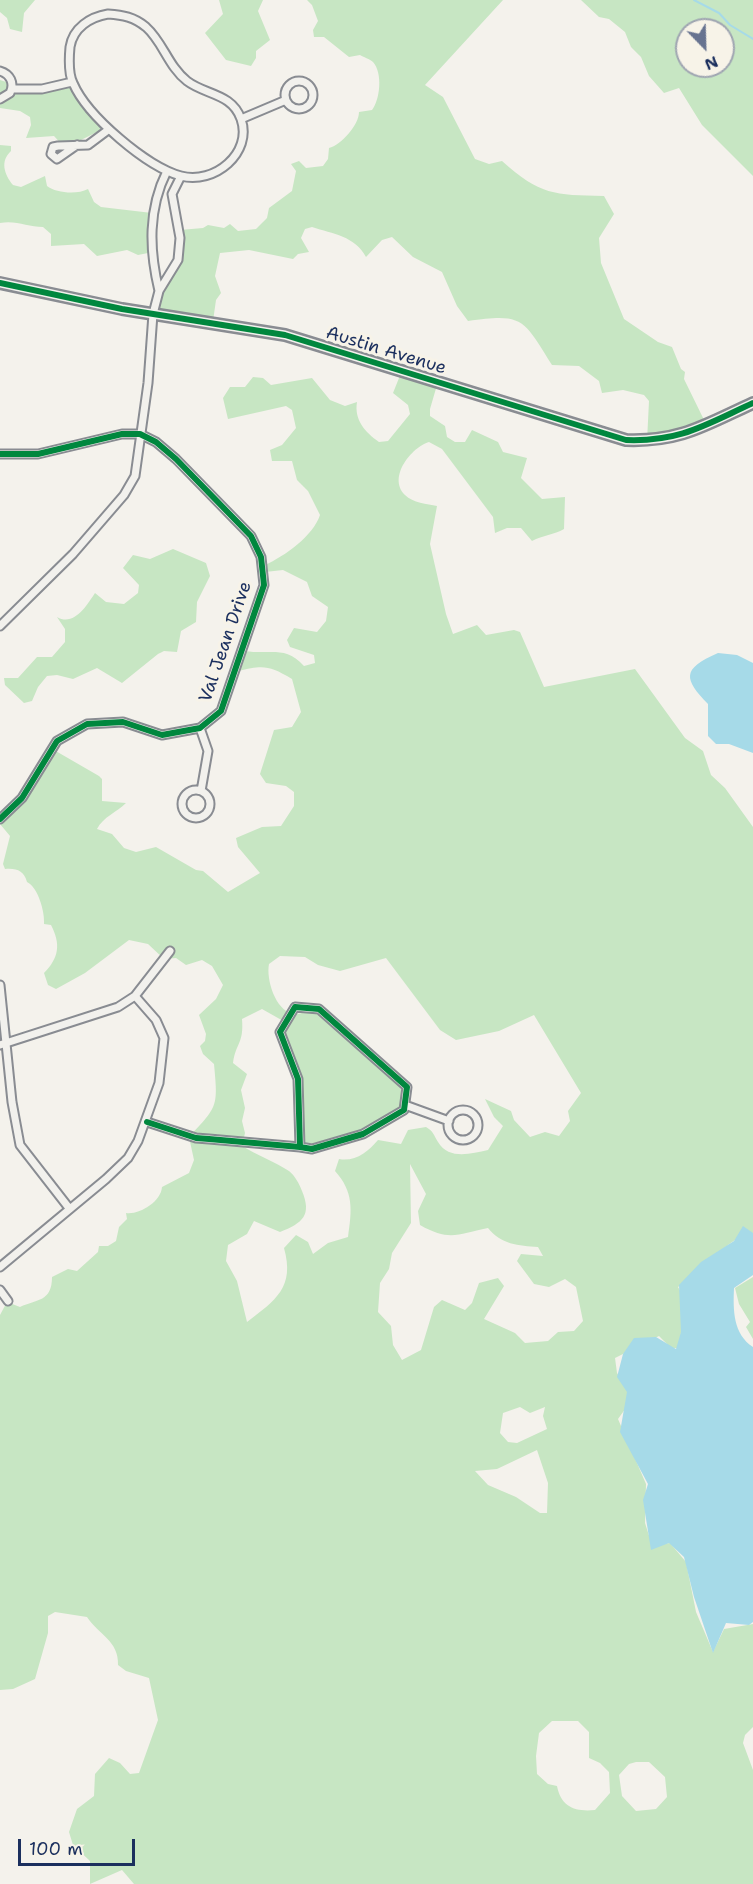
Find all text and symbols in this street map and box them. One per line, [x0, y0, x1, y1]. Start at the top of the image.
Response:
north arrow [675, 18, 735, 78]
text: N [702, 51, 721, 75]
street label: Austin Avenue [323, 322, 449, 380]
street label: Val Jean Drive [195, 579, 257, 705]
scale bar [21, 1827, 138, 1865]
text: 100 m [29, 1837, 83, 1861]

